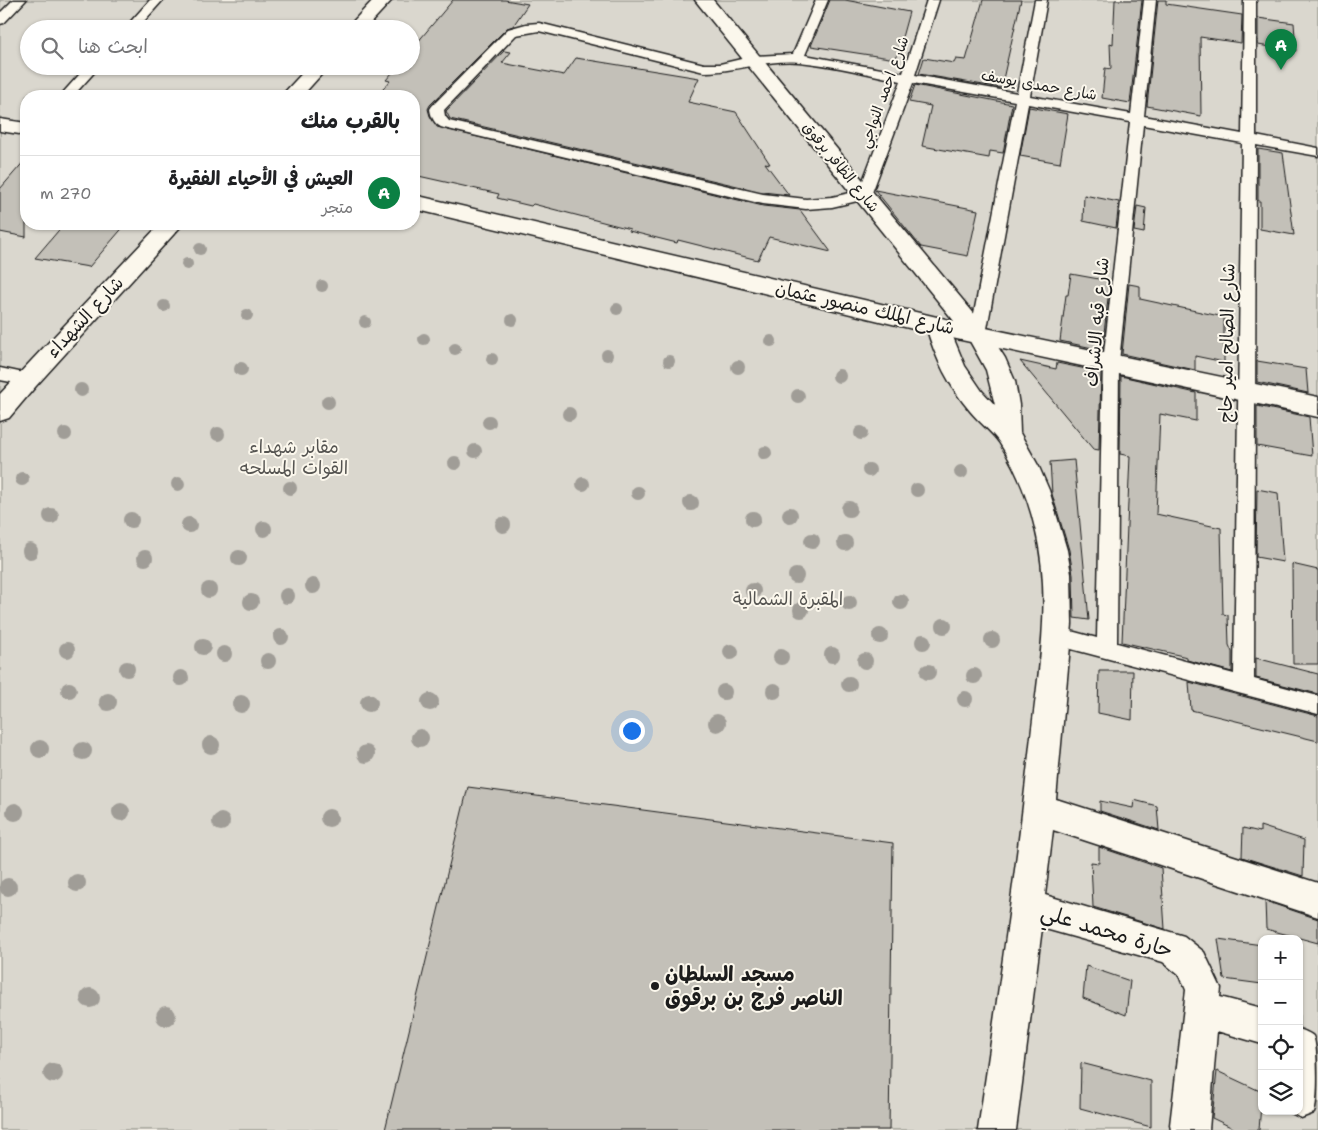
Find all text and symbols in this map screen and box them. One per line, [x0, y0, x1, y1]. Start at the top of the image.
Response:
search box [20, 20, 420, 75]
pin: A [1265, 29, 1297, 70]
street label: شارع احمد النواجي [855, 33, 916, 152]
icon: search [38, 34, 66, 62]
text: ابحث هنا [78, 34, 148, 59]
street label: شارع حمدى يوسف [980, 65, 1098, 105]
text: بالقرب منك [301, 107, 400, 135]
street label: شارع الظافر برقوق [798, 118, 884, 216]
text: العيش في الأحياء الفقيرة [168, 166, 353, 191]
text: 270 m [40, 183, 91, 204]
text: A [378, 183, 390, 204]
text: متجر [322, 197, 353, 218]
street label: شارع قبه الاشراف [1079, 256, 1115, 388]
street label: شارع الصالح امير حاج [1214, 263, 1240, 423]
street label: شارع الشهداء [41, 271, 129, 363]
street label: شارع الملك منصور عثمان [773, 276, 957, 340]
park label: مقابر شهداء القوات المسلحه [240, 435, 348, 480]
park label: المقبرة الشمالية [733, 587, 843, 611]
your location [619, 718, 645, 744]
street label: حارة محمد علي [1036, 898, 1176, 969]
map controls [1258, 935, 1303, 1115]
button: + [1258, 935, 1303, 980]
place label: مسجد السلطان الناصر فرج بن برقوق [665, 960, 843, 1012]
marker: مسجد السلطان الناصر فرج بن برقوق [649, 980, 661, 992]
button: − [1258, 980, 1303, 1025]
button: locate [1258, 1025, 1303, 1070]
button: layers [1258, 1070, 1303, 1115]

